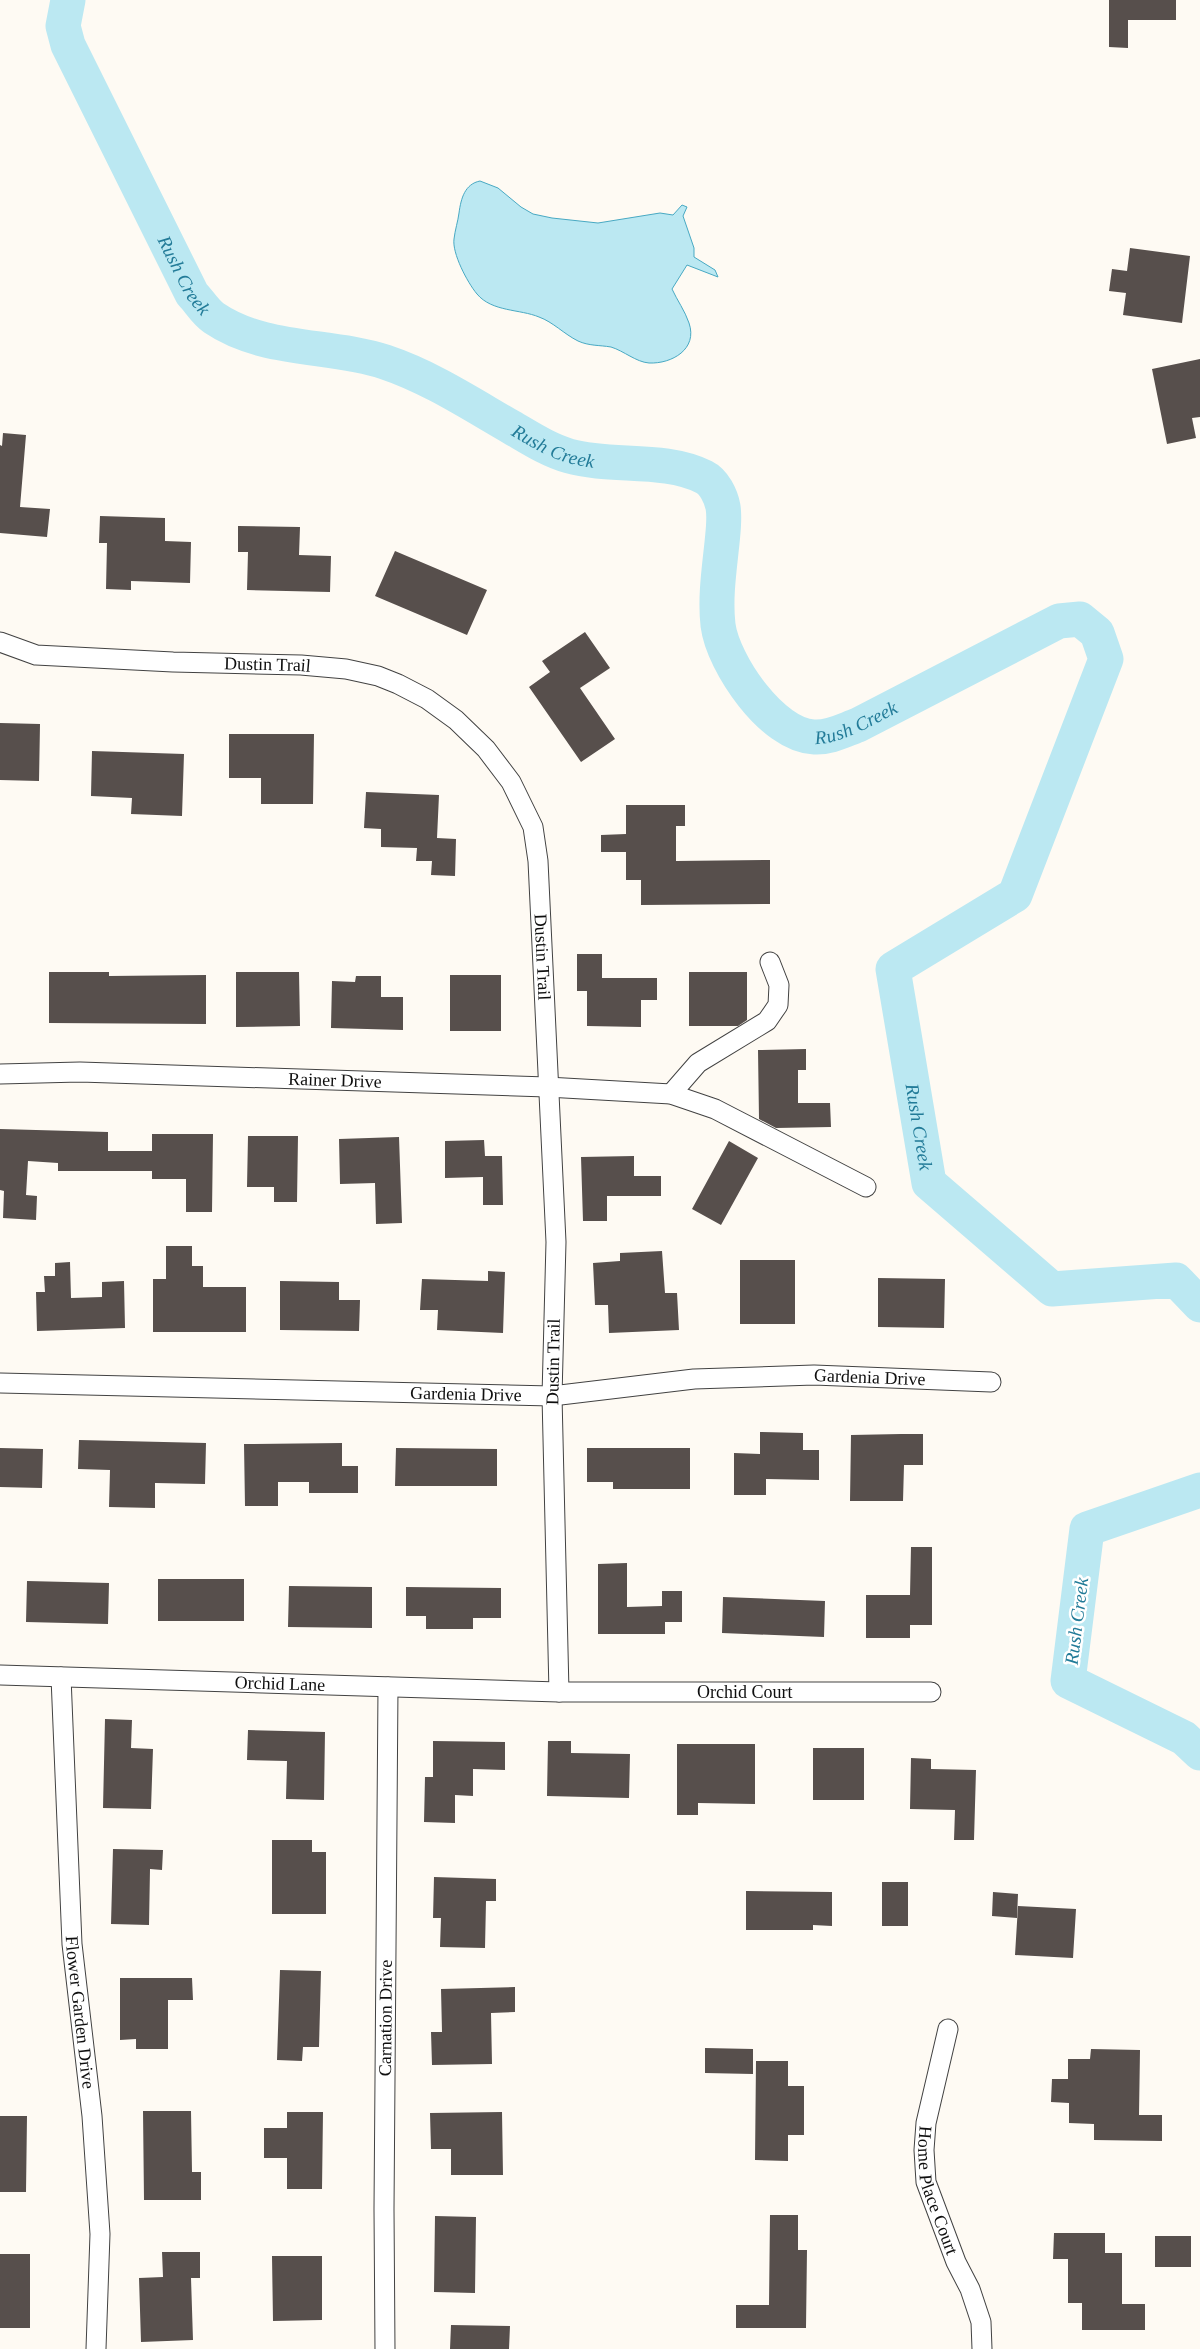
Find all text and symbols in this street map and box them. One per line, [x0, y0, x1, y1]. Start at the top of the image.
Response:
water label: Rush Creek [153, 231, 215, 320]
water label: Rush Creek [508, 420, 596, 472]
street label: Dustin Trail [224, 653, 312, 676]
water label: Rush Creek [813, 696, 901, 748]
street label: Dustin Trail [530, 913, 555, 1001]
street label: Rainer Drive [288, 1069, 382, 1092]
water label: Rush Creek [901, 1081, 937, 1172]
street label: Dustin Trail [542, 1319, 564, 1405]
street label: Gardenia Drive [814, 1365, 926, 1389]
street label: Gardenia Drive [410, 1383, 522, 1405]
water label: Rush Creek [1061, 1576, 1092, 1667]
street label: Orchid Lane [234, 1672, 325, 1695]
street label: Orchid Court [697, 1682, 793, 1702]
street label: Flower Garden Drive [62, 1935, 99, 2090]
street label: Carnation Drive [375, 1960, 396, 2076]
street label: Home Place Court [914, 2125, 962, 2257]

